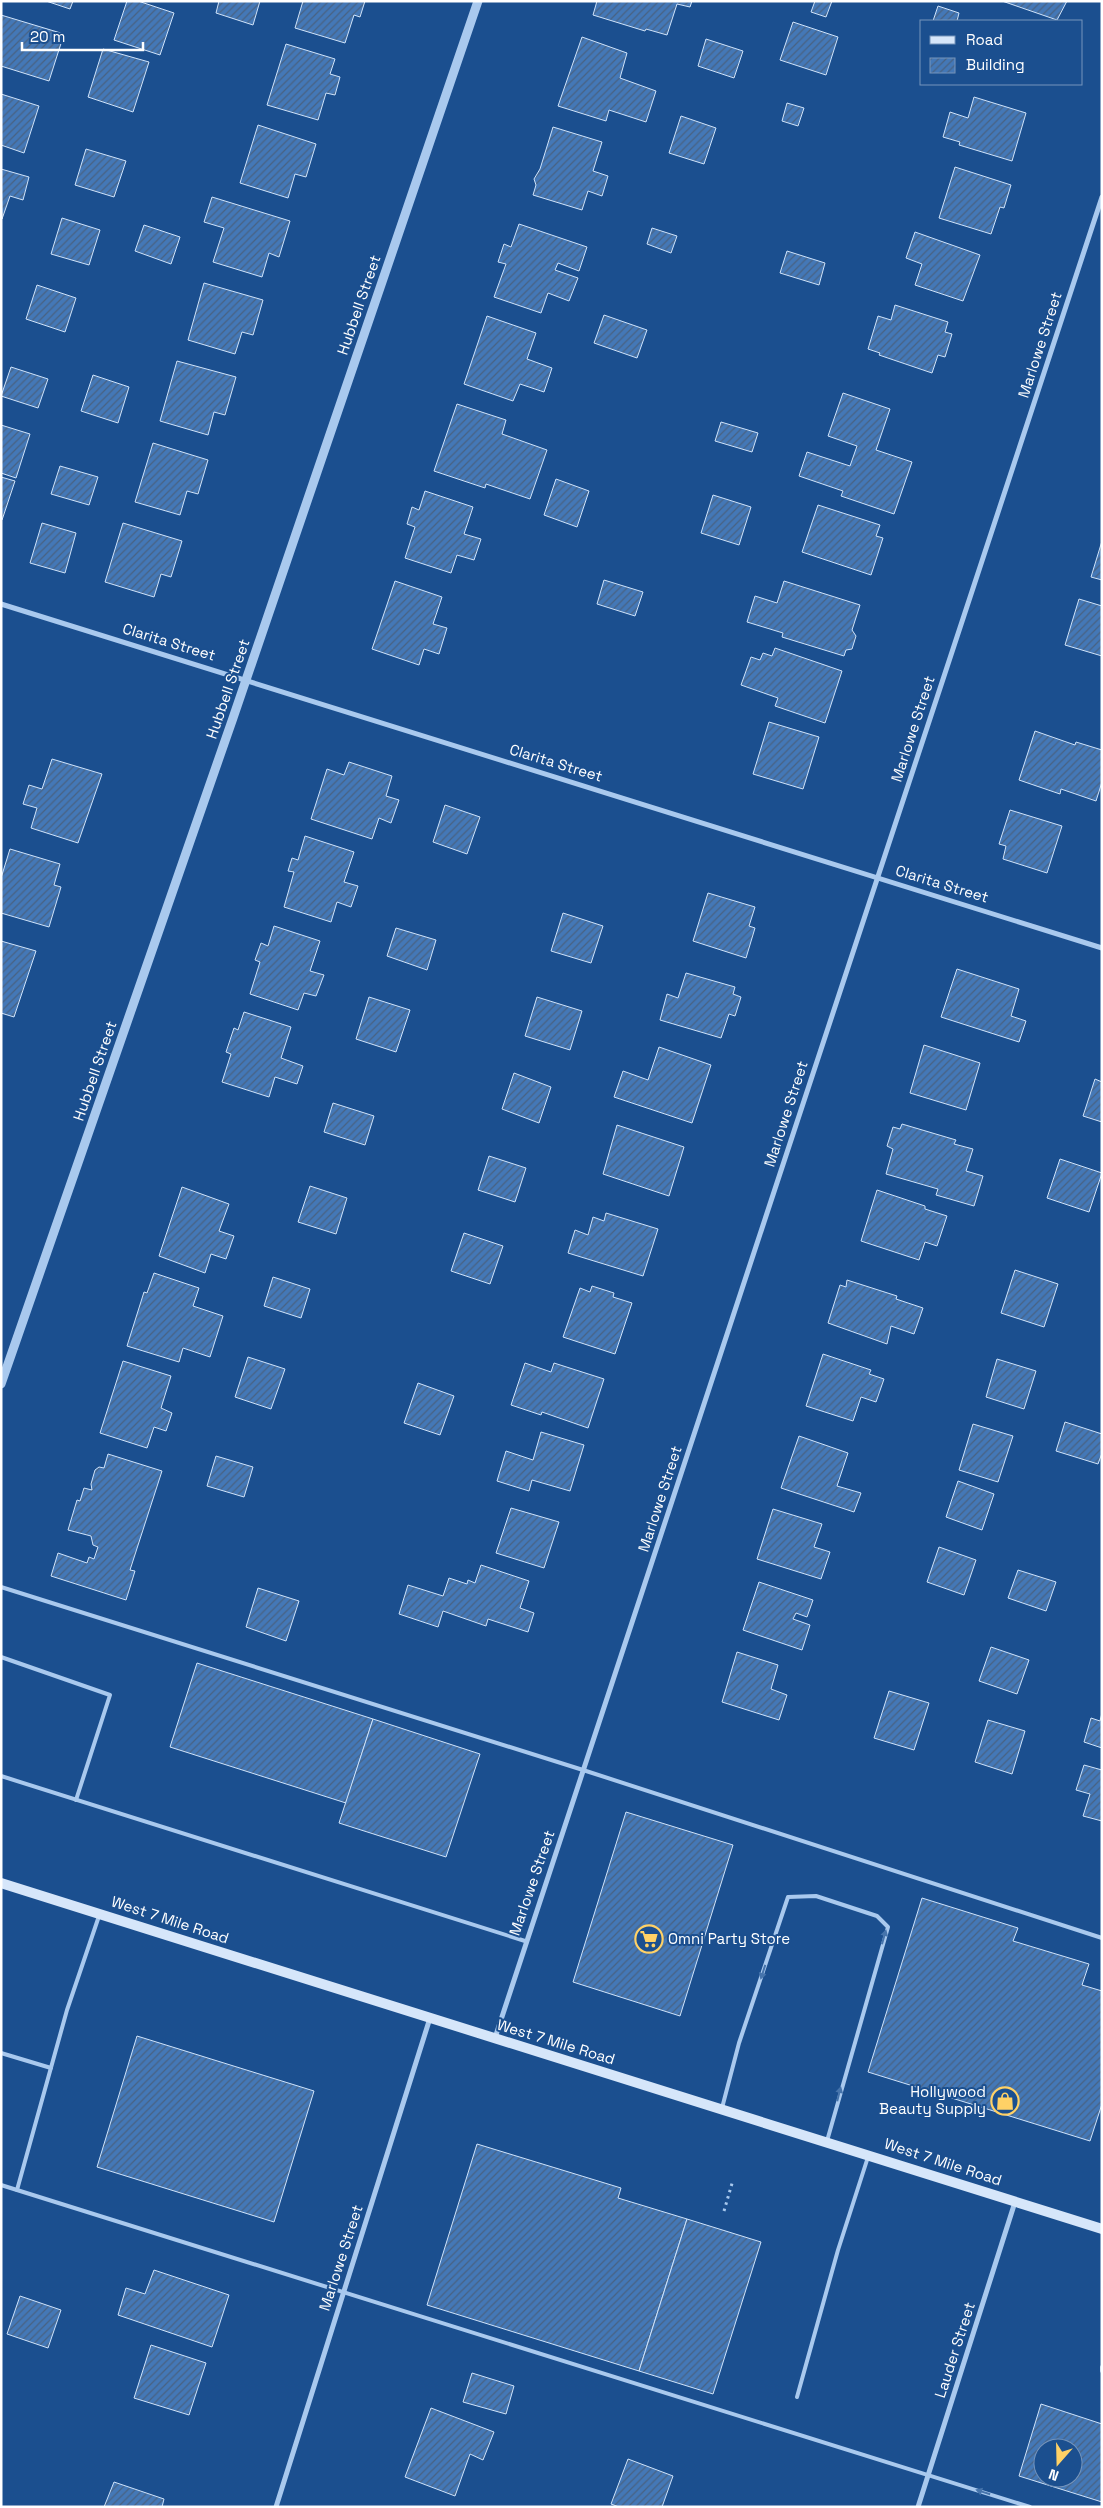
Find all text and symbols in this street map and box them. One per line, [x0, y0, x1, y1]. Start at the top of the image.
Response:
scale bar [22, 20, 144, 52]
legend [920, 20, 1083, 85]
text: 20 m [30, 27, 65, 46]
text: Road [966, 30, 1003, 49]
text: Building [966, 55, 1025, 74]
street label: Hubbell Street [333, 252, 385, 357]
street label: Marlowe Street [1013, 289, 1066, 400]
street label: Clarita Street [120, 618, 218, 665]
street label: Hubbell Street [202, 636, 254, 741]
street label: Marlowe Street [886, 673, 939, 784]
street label: Clarita Street [507, 739, 605, 786]
street label: Clarita Street [893, 860, 991, 907]
street label: Hubbell Street [69, 1018, 121, 1123]
street label: Marlowe Street [759, 1058, 812, 1169]
street label: Marlowe Street [633, 1443, 686, 1554]
street label: Marlowe Street [505, 1827, 559, 1938]
street label: West 7 Mile Road [109, 1892, 231, 1947]
supermarket icon: Omni Party Store [634, 1924, 664, 1954]
place label: Omni Party Store [668, 1929, 790, 1948]
one-way arrow [881, 1930, 889, 1945]
one-way arrow [759, 1965, 766, 1980]
street label: West 7 Mile Road [495, 2015, 617, 2069]
place label: Hollywood Beauty Supply [879, 2082, 986, 2118]
one-way arrow [836, 2086, 844, 2101]
shop icon: Hollywood Beauty Supply [990, 2086, 1020, 2116]
street label: West 7 Mile Road [882, 2134, 1004, 2189]
street label: Marlowe Street [314, 2202, 367, 2313]
street label: Lauder Street [930, 2299, 979, 2400]
north arrow [1033, 2438, 1083, 2488]
text: N [1046, 2465, 1061, 2485]
one-way arrow [976, 2488, 991, 2495]

